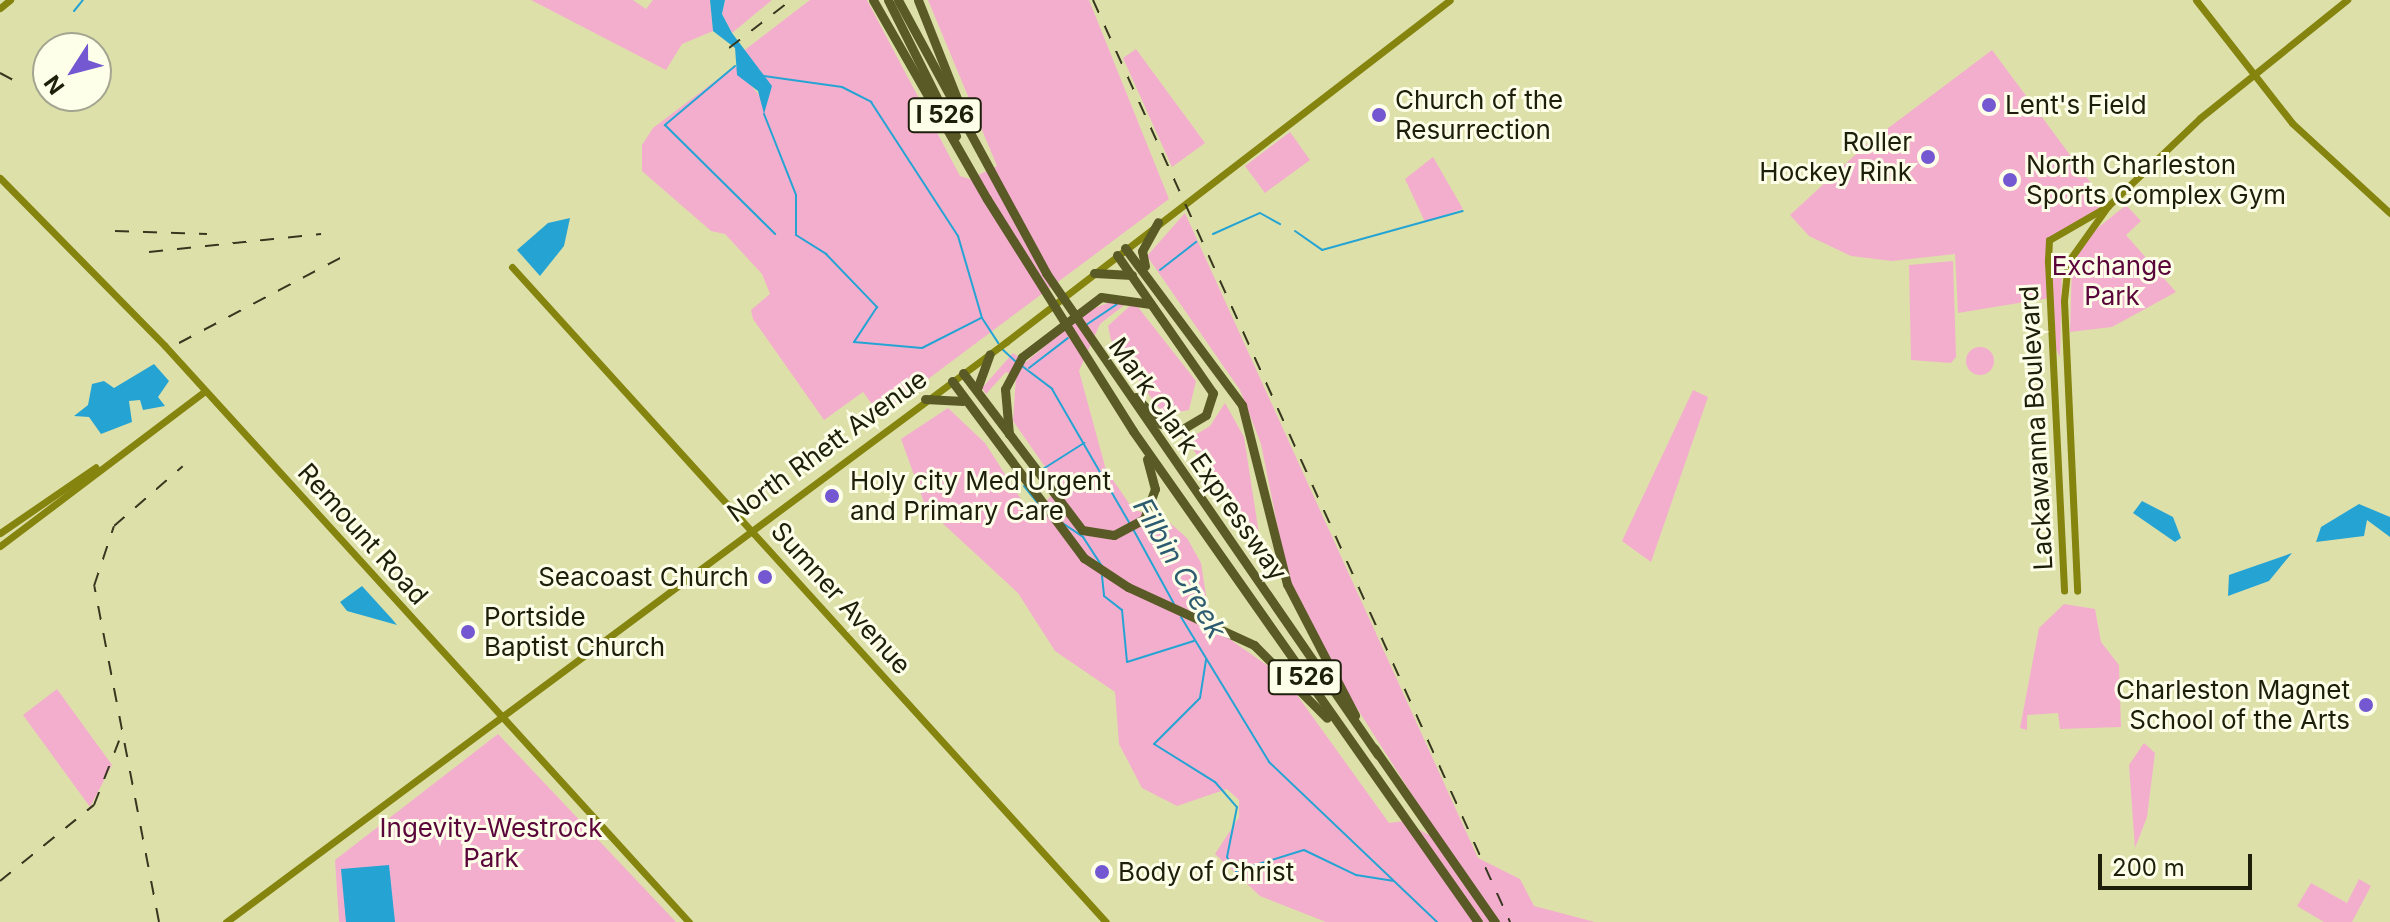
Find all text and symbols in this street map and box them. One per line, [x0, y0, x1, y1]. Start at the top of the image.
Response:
north arrow [32, 32, 112, 112]
text: N [39, 71, 70, 99]
place label: Church of the Resurrection [1395, 84, 1563, 146]
place label: Lent's Field [2005, 89, 2147, 121]
road number: I 526 [907, 95, 983, 135]
marker: Lent's Field [1980, 96, 1998, 114]
marker: Church of the Resurrection [1370, 106, 1388, 124]
place label: Roller Hockey Rink [1759, 126, 1912, 188]
marker: Roller Hockey Rink [1919, 148, 1937, 166]
place label: North Charleston Sports Complex Gym [2026, 149, 2286, 210]
marker: North Charleston Sports Complex Gym [2001, 171, 2019, 189]
park label: Exchange Park [2052, 250, 2172, 312]
street label: Lackawanna Boulevard [2013, 285, 2059, 571]
street label: Mark Clark Expressway [1102, 332, 1294, 586]
street label: North Rhett Avenue [721, 363, 933, 529]
street label: Remount Road [291, 457, 435, 611]
place label: Holy city Med Urgent and Primary Care [850, 465, 1111, 526]
marker: Holy city Med Urgent and Primary Care [821, 485, 843, 507]
water label: Filbin Creek [1126, 492, 1234, 644]
street label: Sumner Avenue [765, 516, 917, 680]
place label: Seacoast Church [538, 561, 749, 593]
marker: Seacoast Church [756, 568, 774, 586]
place label: Portside Baptist Church [484, 601, 665, 662]
marker: Portside Baptist Church [459, 623, 477, 641]
road number: I 526 [1267, 657, 1343, 697]
place label: Charleston Magnet School of the Arts [2116, 674, 2350, 736]
marker: Charleston Magnet School of the Arts [2357, 696, 2375, 714]
park label: Ingevity-Westrock Park [380, 812, 602, 874]
scale bar [2102, 838, 2256, 888]
text: 200 m [2112, 853, 2185, 882]
place label: Body of Christ [1118, 856, 1294, 888]
marker: Body of Christ [1093, 863, 1111, 881]

